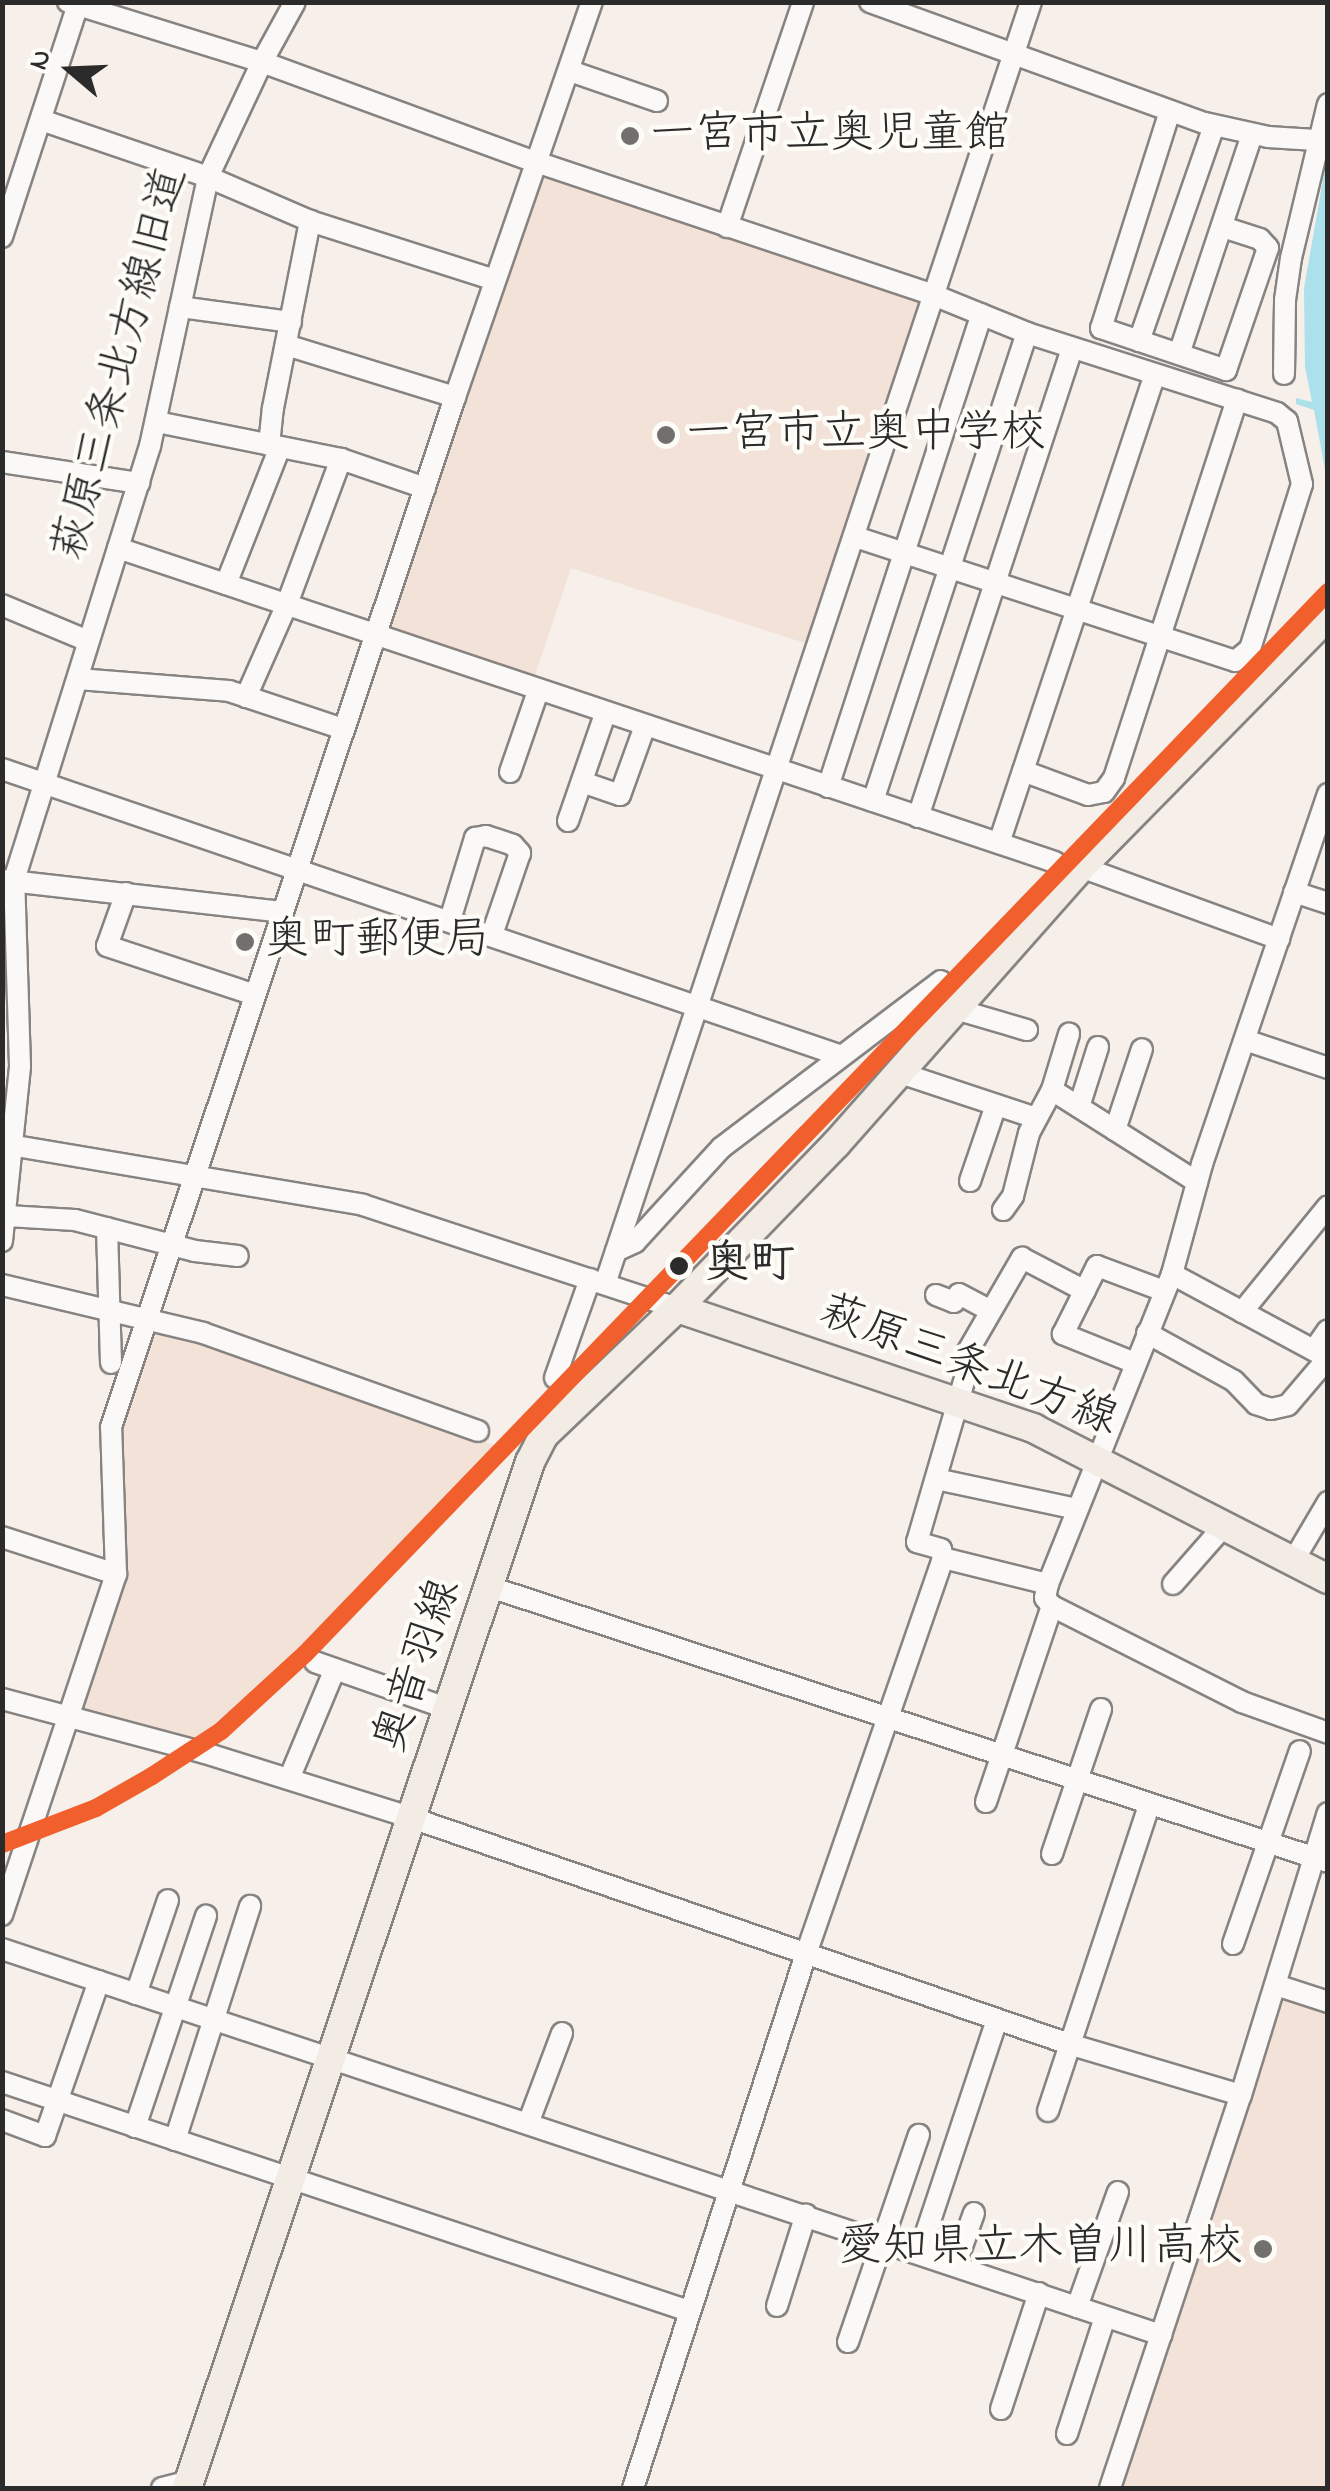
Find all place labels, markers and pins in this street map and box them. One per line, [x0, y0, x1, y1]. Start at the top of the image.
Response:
place label: 一宮市立奥児童館 [650, 109, 1010, 163]
marker: 一宮市立奥児童館 [619, 125, 641, 147]
place label: 一宮市立奥中学校 [686, 408, 1046, 462]
marker: 一宮市立奥中学校 [655, 424, 677, 446]
place label: 奥町郵便局 [265, 915, 490, 969]
marker: 奥町郵便局 [234, 931, 256, 953]
place label: 奥町 [705, 1239, 795, 1293]
marker: 奥町 [662, 1249, 696, 1283]
place label: 愛知県立木曽川高校 [838, 2222, 1243, 2276]
marker: 愛知県立木曽川高校 [1252, 2238, 1274, 2260]

